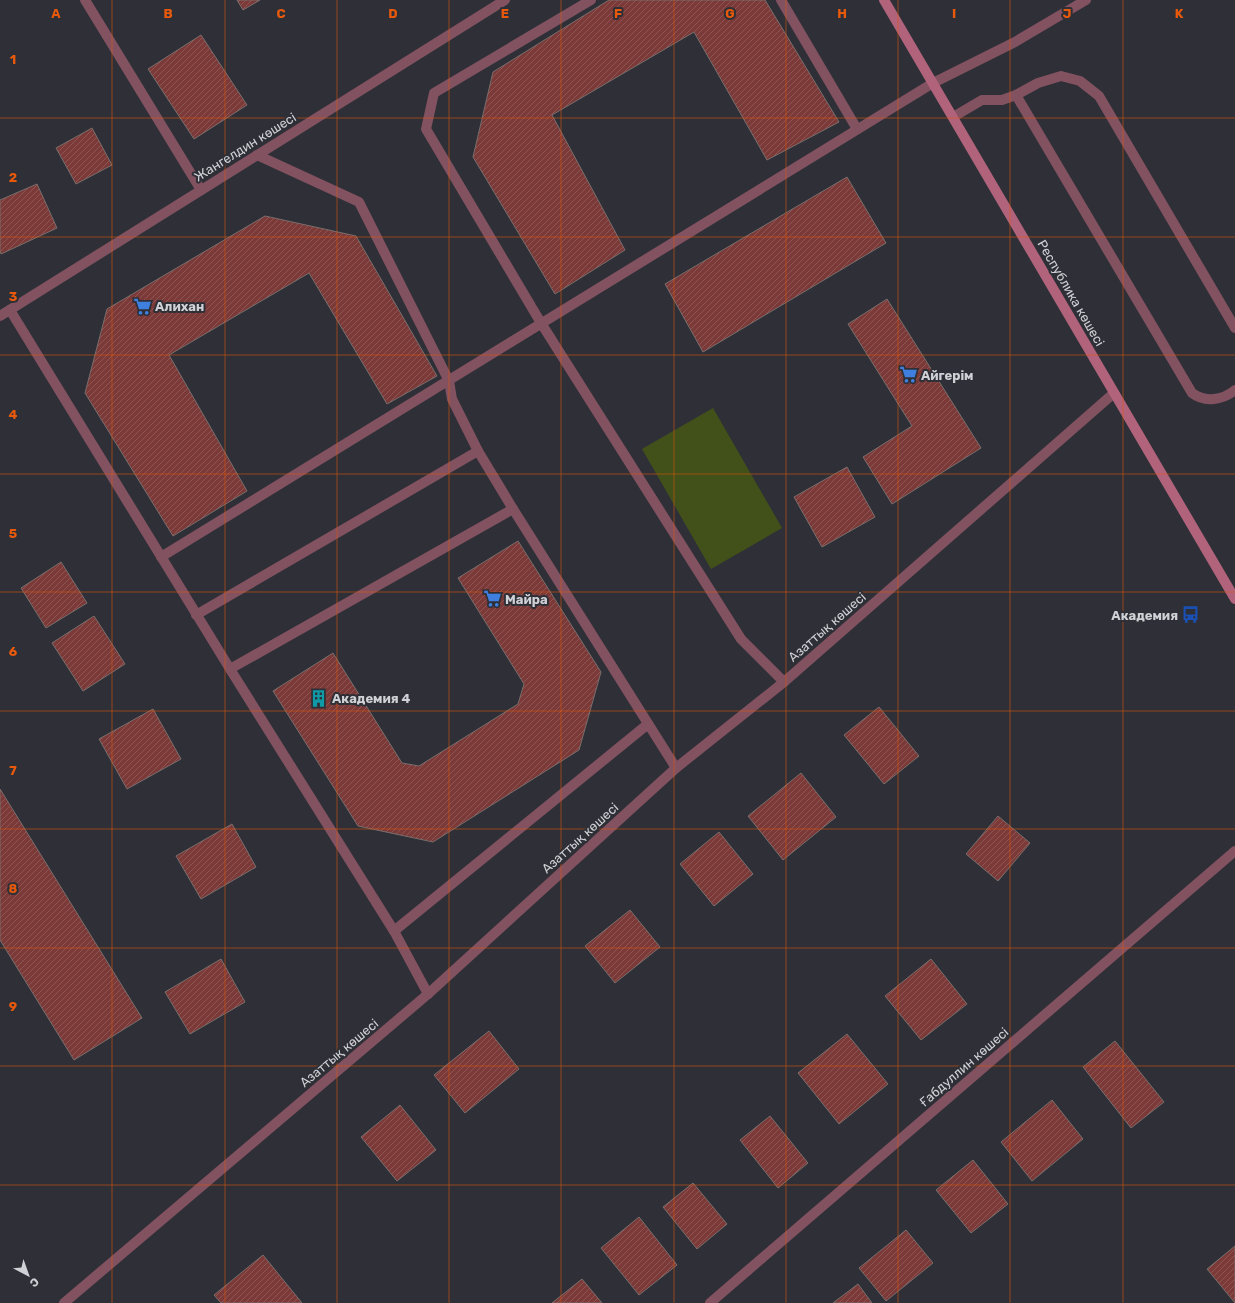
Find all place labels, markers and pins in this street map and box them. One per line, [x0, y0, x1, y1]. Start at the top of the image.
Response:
supermarket icon: Алихан [132, 296, 152, 316]
place label: Алихан [155, 299, 204, 314]
supermarket icon: Айгерім [898, 365, 918, 385]
place label: Айгерім [921, 368, 974, 383]
supermarket icon: Майра [482, 589, 502, 609]
place label: Майра [505, 592, 548, 607]
bus stop icon: Академия [1181, 605, 1201, 625]
place label: Академия [1111, 608, 1178, 623]
building icon: Академия 4 [309, 688, 329, 708]
place label: Академия 4 [332, 691, 410, 706]

